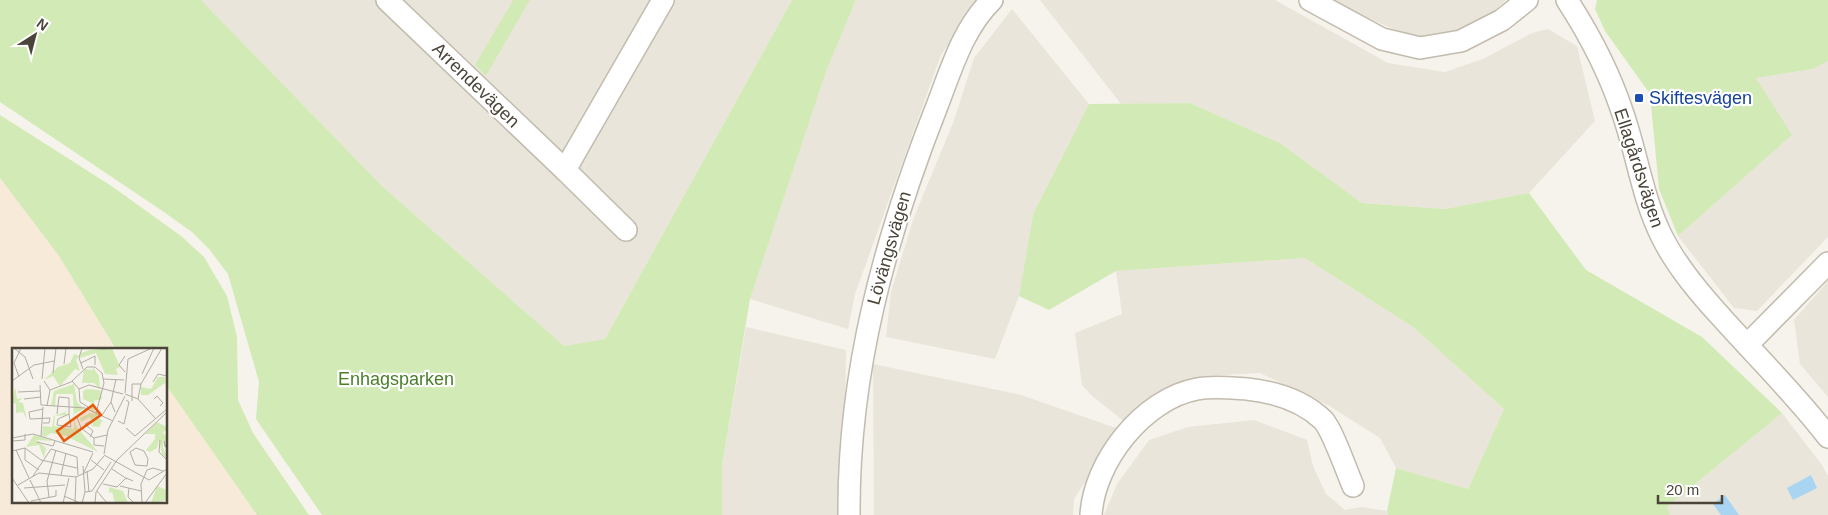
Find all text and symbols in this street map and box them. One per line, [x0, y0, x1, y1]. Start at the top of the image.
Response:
north arrow [10, 10, 60, 60]
text: N [34, 15, 51, 34]
street label: Arrendevägen [428, 39, 524, 131]
place label: Skiftesvägen [1649, 88, 1752, 108]
marker: Skiftesvägen [1633, 92, 1645, 104]
street label: Ellagårdsvägen [1610, 106, 1668, 230]
street label: Lövängsvägen [863, 189, 915, 307]
inset map [12, 348, 168, 502]
park label: Enhagsparken [338, 369, 454, 389]
scale bar [1658, 472, 1722, 504]
text: 20 m [1666, 481, 1699, 498]

